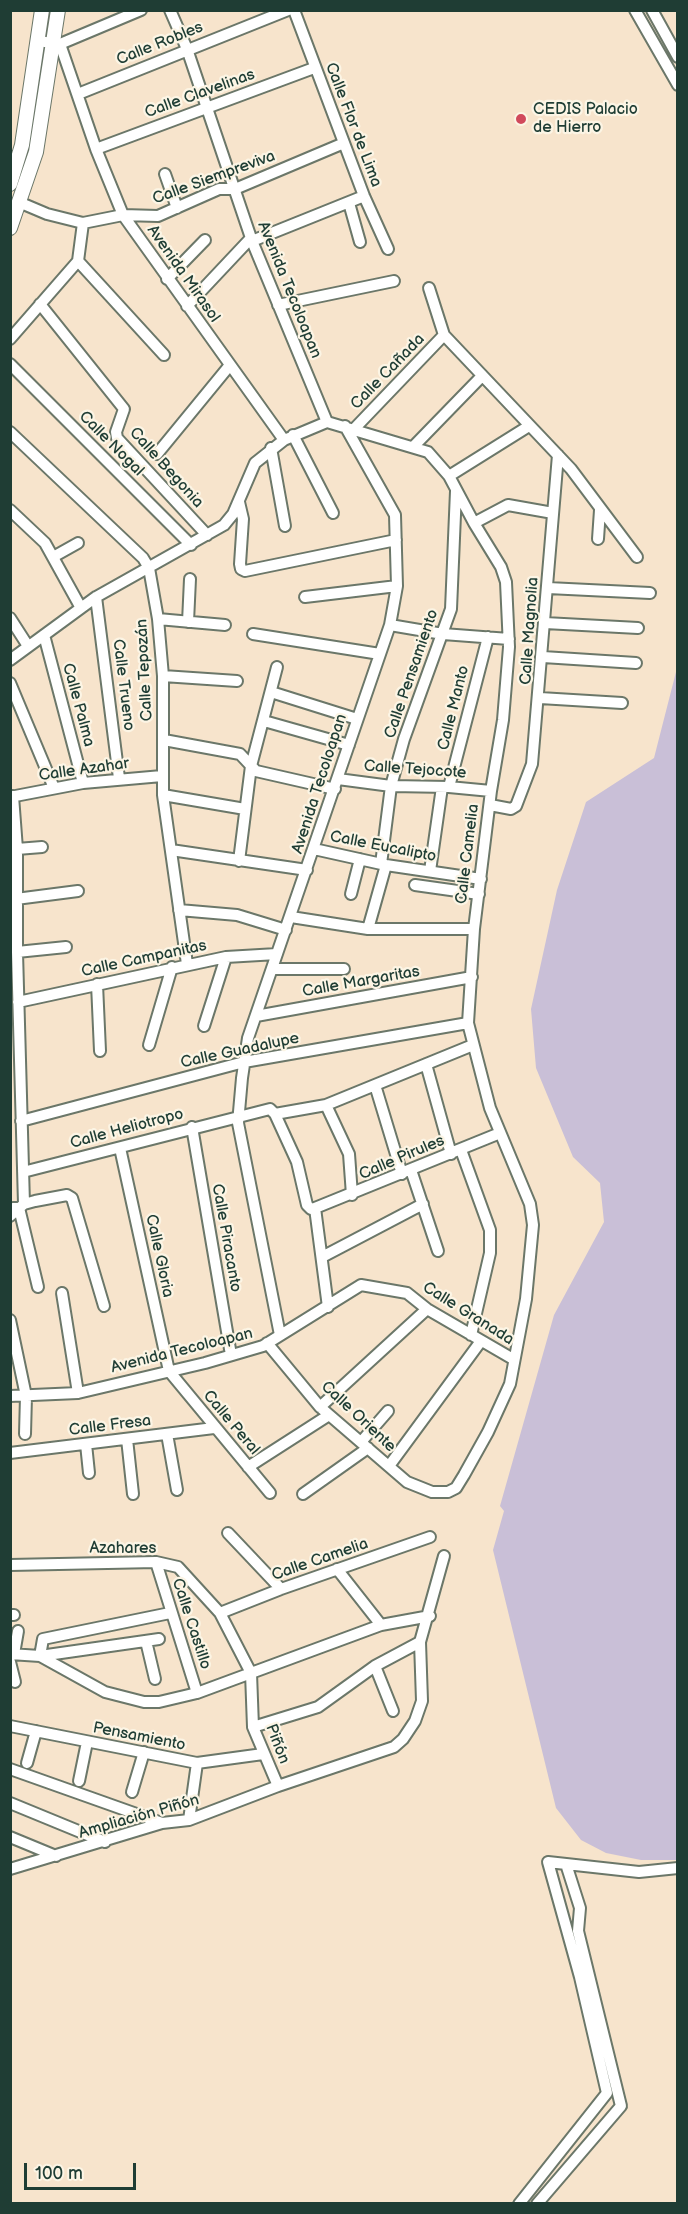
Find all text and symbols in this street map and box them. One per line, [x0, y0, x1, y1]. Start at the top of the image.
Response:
street label: Calle Robles [114, 18, 206, 70]
street label: Calle Flor de Lima [320, 60, 386, 190]
street label: Calle Clavelinas [142, 65, 258, 123]
place label: CEDIS Palacio de Hierro [533, 100, 638, 138]
marker: CEDIS Palacio de Hierro [514, 112, 528, 126]
street label: Calle Siempreviva [150, 147, 278, 209]
street label: Avenida Tecoloapan [253, 219, 325, 361]
street label: Avenida Mirasol [142, 222, 224, 326]
street label: Calle Cañada [347, 330, 429, 414]
street label: Calle Nogal [74, 407, 148, 481]
street label: Calle Begonia [125, 424, 207, 512]
street label: Calle Magnolia [517, 577, 543, 685]
street label: Calle Pensamiento [381, 607, 443, 741]
street label: Calle Tepozán [133, 618, 157, 722]
street label: Calle Trueno [108, 638, 138, 732]
street label: Calle Palma [58, 661, 98, 749]
street label: Calle Manto [434, 664, 474, 752]
street label: Avenida Tecoloapan [288, 712, 352, 856]
street label: Calle Azahar [37, 754, 131, 786]
street label: Calle Tejocote [363, 757, 467, 783]
street label: Calle Camelia [452, 803, 484, 905]
street label: Calle Eucalipto [328, 827, 438, 867]
street label: Calle Campanitas [80, 936, 208, 982]
street label: Calle Margaritas [301, 962, 421, 1002]
street label: Calle Guadalupe [179, 1029, 301, 1073]
street label: Calle Heliotropo [68, 1105, 186, 1153]
street label: Calle Pirules [357, 1131, 447, 1185]
street label: Calle Piracanto [207, 1182, 245, 1294]
street label: Calle Gloria [141, 1213, 177, 1299]
street label: Calle Granada [419, 1278, 517, 1350]
street label: Avenida Tecoloapan [109, 1324, 255, 1378]
street label: Calle Oriente [317, 1377, 399, 1457]
street label: Calle Peral [198, 1387, 264, 1459]
street label: Calle Fresa [68, 1411, 152, 1441]
street label: Calle Camelia [269, 1535, 371, 1585]
street label: Azahares [89, 1539, 157, 1559]
street label: Calle Castillo [167, 1576, 215, 1672]
street label: Pensamiento [91, 1719, 187, 1755]
street label: Piñón [261, 1721, 293, 1767]
street label: Ampliación Piñón [77, 1791, 201, 1843]
scale bar [27, 2151, 140, 2189]
text: 100 m [35, 2163, 83, 2184]

